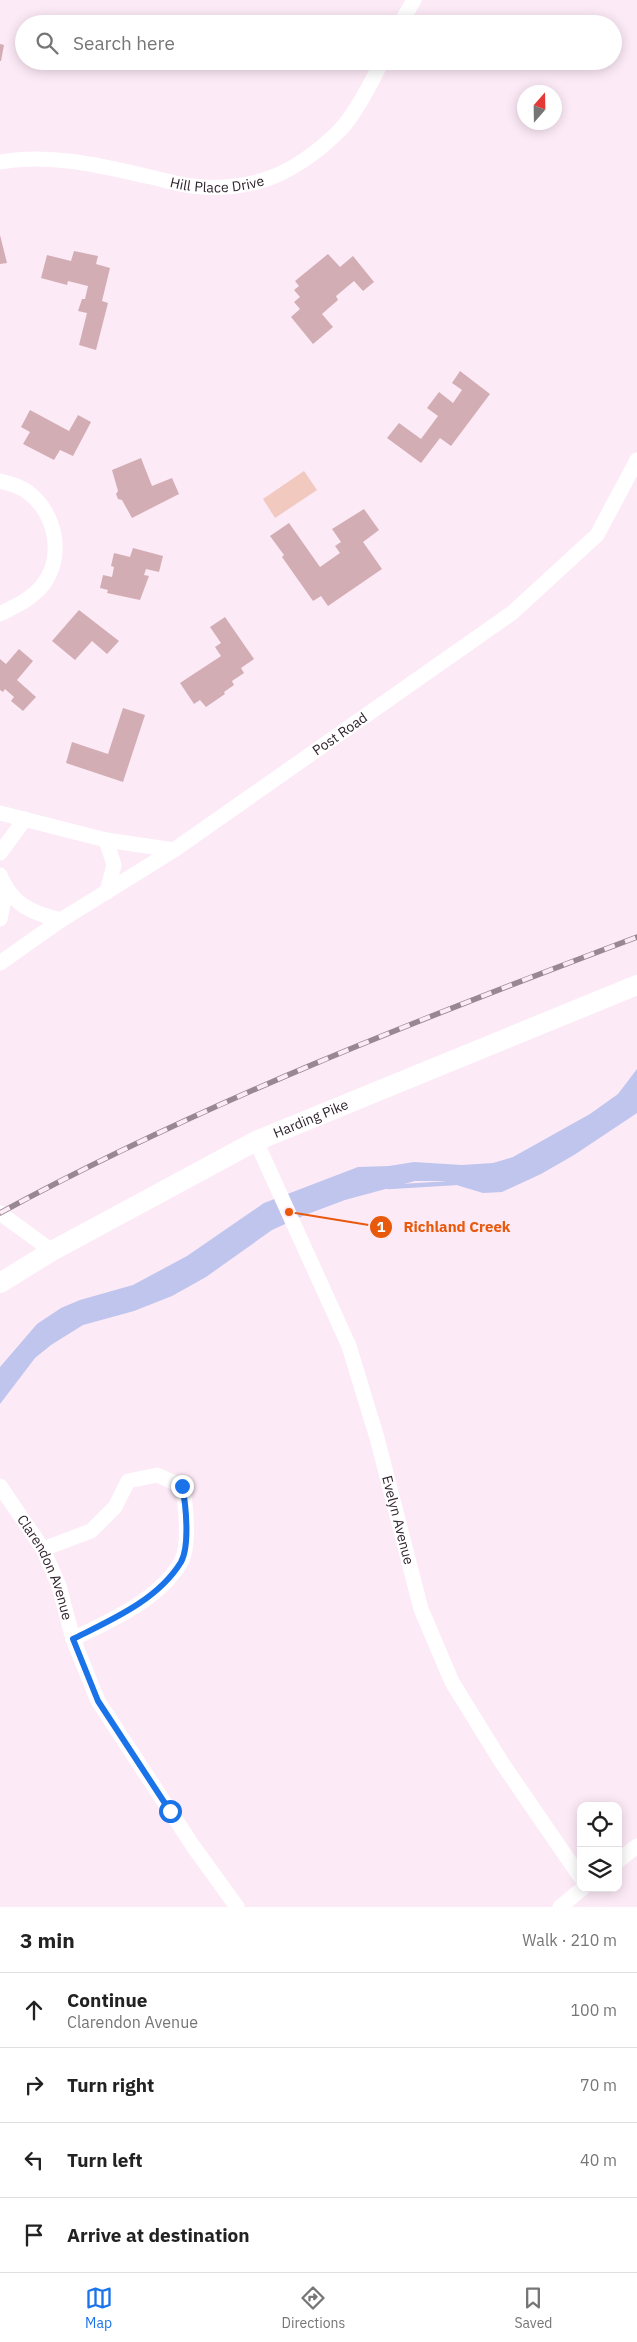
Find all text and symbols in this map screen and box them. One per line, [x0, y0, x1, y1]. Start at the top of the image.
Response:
search box [15, 15, 622, 70]
icon: search [33, 29, 61, 57]
text: Search here [73, 31, 175, 55]
north arrow [517, 85, 562, 130]
street label: Hill Place Drive [168, 171, 267, 196]
street label: Post Road [309, 708, 371, 759]
street label: Harding Pike [271, 1095, 351, 1142]
callout: Richland Creek [368, 1212, 520, 1242]
text: 1 [376, 1217, 386, 1236]
text: Richland Creek [403, 1217, 511, 1236]
street label: Evelyn Avenue [378, 1474, 418, 1567]
route end [171, 1475, 194, 1498]
street label: Clarendon Avenue [13, 1511, 77, 1622]
route start [159, 1800, 182, 1823]
map controls [577, 1802, 622, 1892]
button: locate [577, 1802, 622, 1847]
button: layers [577, 1847, 622, 1892]
text: 3 min [20, 1926, 75, 1954]
text: Walk · 210 m [522, 1930, 617, 1950]
text: Continue [67, 1988, 147, 2012]
icon: ahead [20, 1996, 48, 2024]
text: 100 m [570, 2000, 617, 2020]
text: Clarendon Avenue [67, 2012, 198, 2032]
icon: right [20, 2071, 48, 2099]
text: Turn right [67, 2073, 154, 2097]
text: 70 m [580, 2075, 617, 2095]
icon: left [20, 2146, 48, 2174]
text: Turn left [67, 2148, 143, 2172]
text: 40 m [580, 2150, 617, 2170]
icon: arrive [20, 2221, 48, 2249]
text: Arrive at destination [67, 2223, 250, 2247]
tab: Map [85, 2284, 113, 2332]
tab: Directions [282, 2284, 345, 2332]
tab: Saved [514, 2284, 552, 2332]

